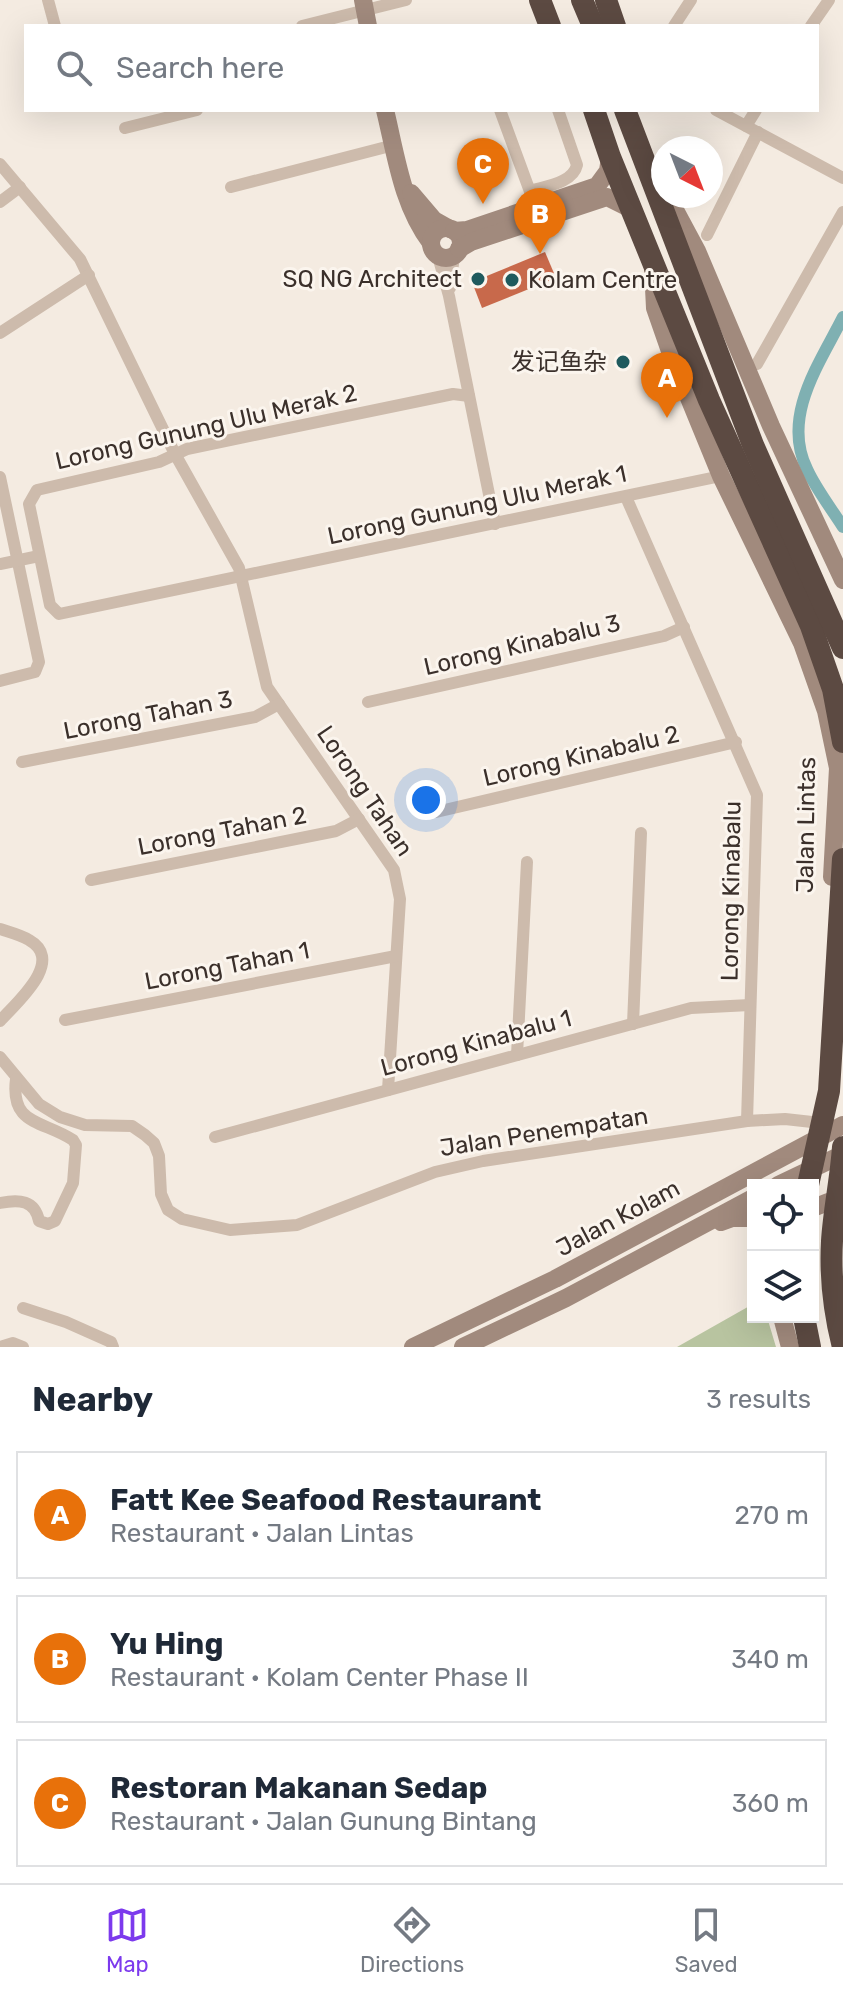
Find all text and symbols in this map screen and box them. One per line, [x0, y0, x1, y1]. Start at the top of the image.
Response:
search box [24, 24, 819, 112]
icon: search [52, 46, 96, 90]
text: Search here [116, 50, 284, 86]
north arrow [651, 136, 723, 208]
pin: C [457, 138, 509, 204]
pin: B [514, 188, 566, 254]
place label: SQ NG Architect [283, 265, 462, 293]
place label: Kolam Centre [528, 266, 677, 294]
marker: SQ NG Architect [469, 270, 487, 288]
marker: Kolam Centre [503, 271, 521, 289]
place label: 发记鱼杂 [511, 348, 607, 376]
pin: A [641, 352, 693, 418]
marker: 发记鱼杂 [614, 353, 632, 371]
street label: Lorong Gunung Ulu Merak 2 [52, 379, 360, 475]
street label: Lorong Gunung Ulu Merak 1 [325, 460, 629, 550]
street label: Lorong Kinabalu 3 [421, 609, 623, 681]
street label: Lorong Tahan 3 [61, 685, 235, 745]
street label: Lorong Kinabalu 2 [480, 720, 682, 792]
street label: Lorong Tahan [311, 721, 419, 861]
street label: Jalan Lintas [791, 757, 821, 893]
your location [406, 780, 446, 820]
street label: Lorong Tahan 2 [135, 801, 309, 861]
street label: Lorong Kinabalu [715, 801, 747, 981]
street label: Lorong Tahan 1 [142, 936, 312, 996]
street label: Lorong Kinabalu 1 [378, 1004, 574, 1082]
street label: Jalan Penempatan [438, 1102, 650, 1162]
street label: Jalan Kolam [551, 1174, 685, 1262]
map controls [747, 1179, 819, 1323]
button: locate [747, 1179, 819, 1251]
button: layers [747, 1251, 819, 1323]
text: Nearby [32, 1379, 153, 1420]
text: 3 results [706, 1384, 811, 1415]
text: Fatt Kee Seafood Restaurant [110, 1482, 541, 1518]
text: A [51, 1500, 69, 1531]
text: 270 m [734, 1500, 809, 1531]
text: Restaurant · Jalan Lintas [110, 1518, 414, 1549]
text: Yu Hing [110, 1626, 223, 1662]
text: B [51, 1644, 69, 1675]
text: 340 m [731, 1644, 809, 1675]
text: Restaurant · Kolam Center Phase II [110, 1662, 529, 1693]
text: Restoran Makanan Sedap [110, 1770, 487, 1806]
text: C [51, 1788, 69, 1819]
text: 360 m [732, 1788, 809, 1819]
text: Restaurant · Jalan Gunung Bintang [110, 1806, 537, 1837]
tab: Map [105, 1903, 149, 1978]
tab: Directions [360, 1903, 464, 1978]
tab: Saved [675, 1903, 738, 1978]

